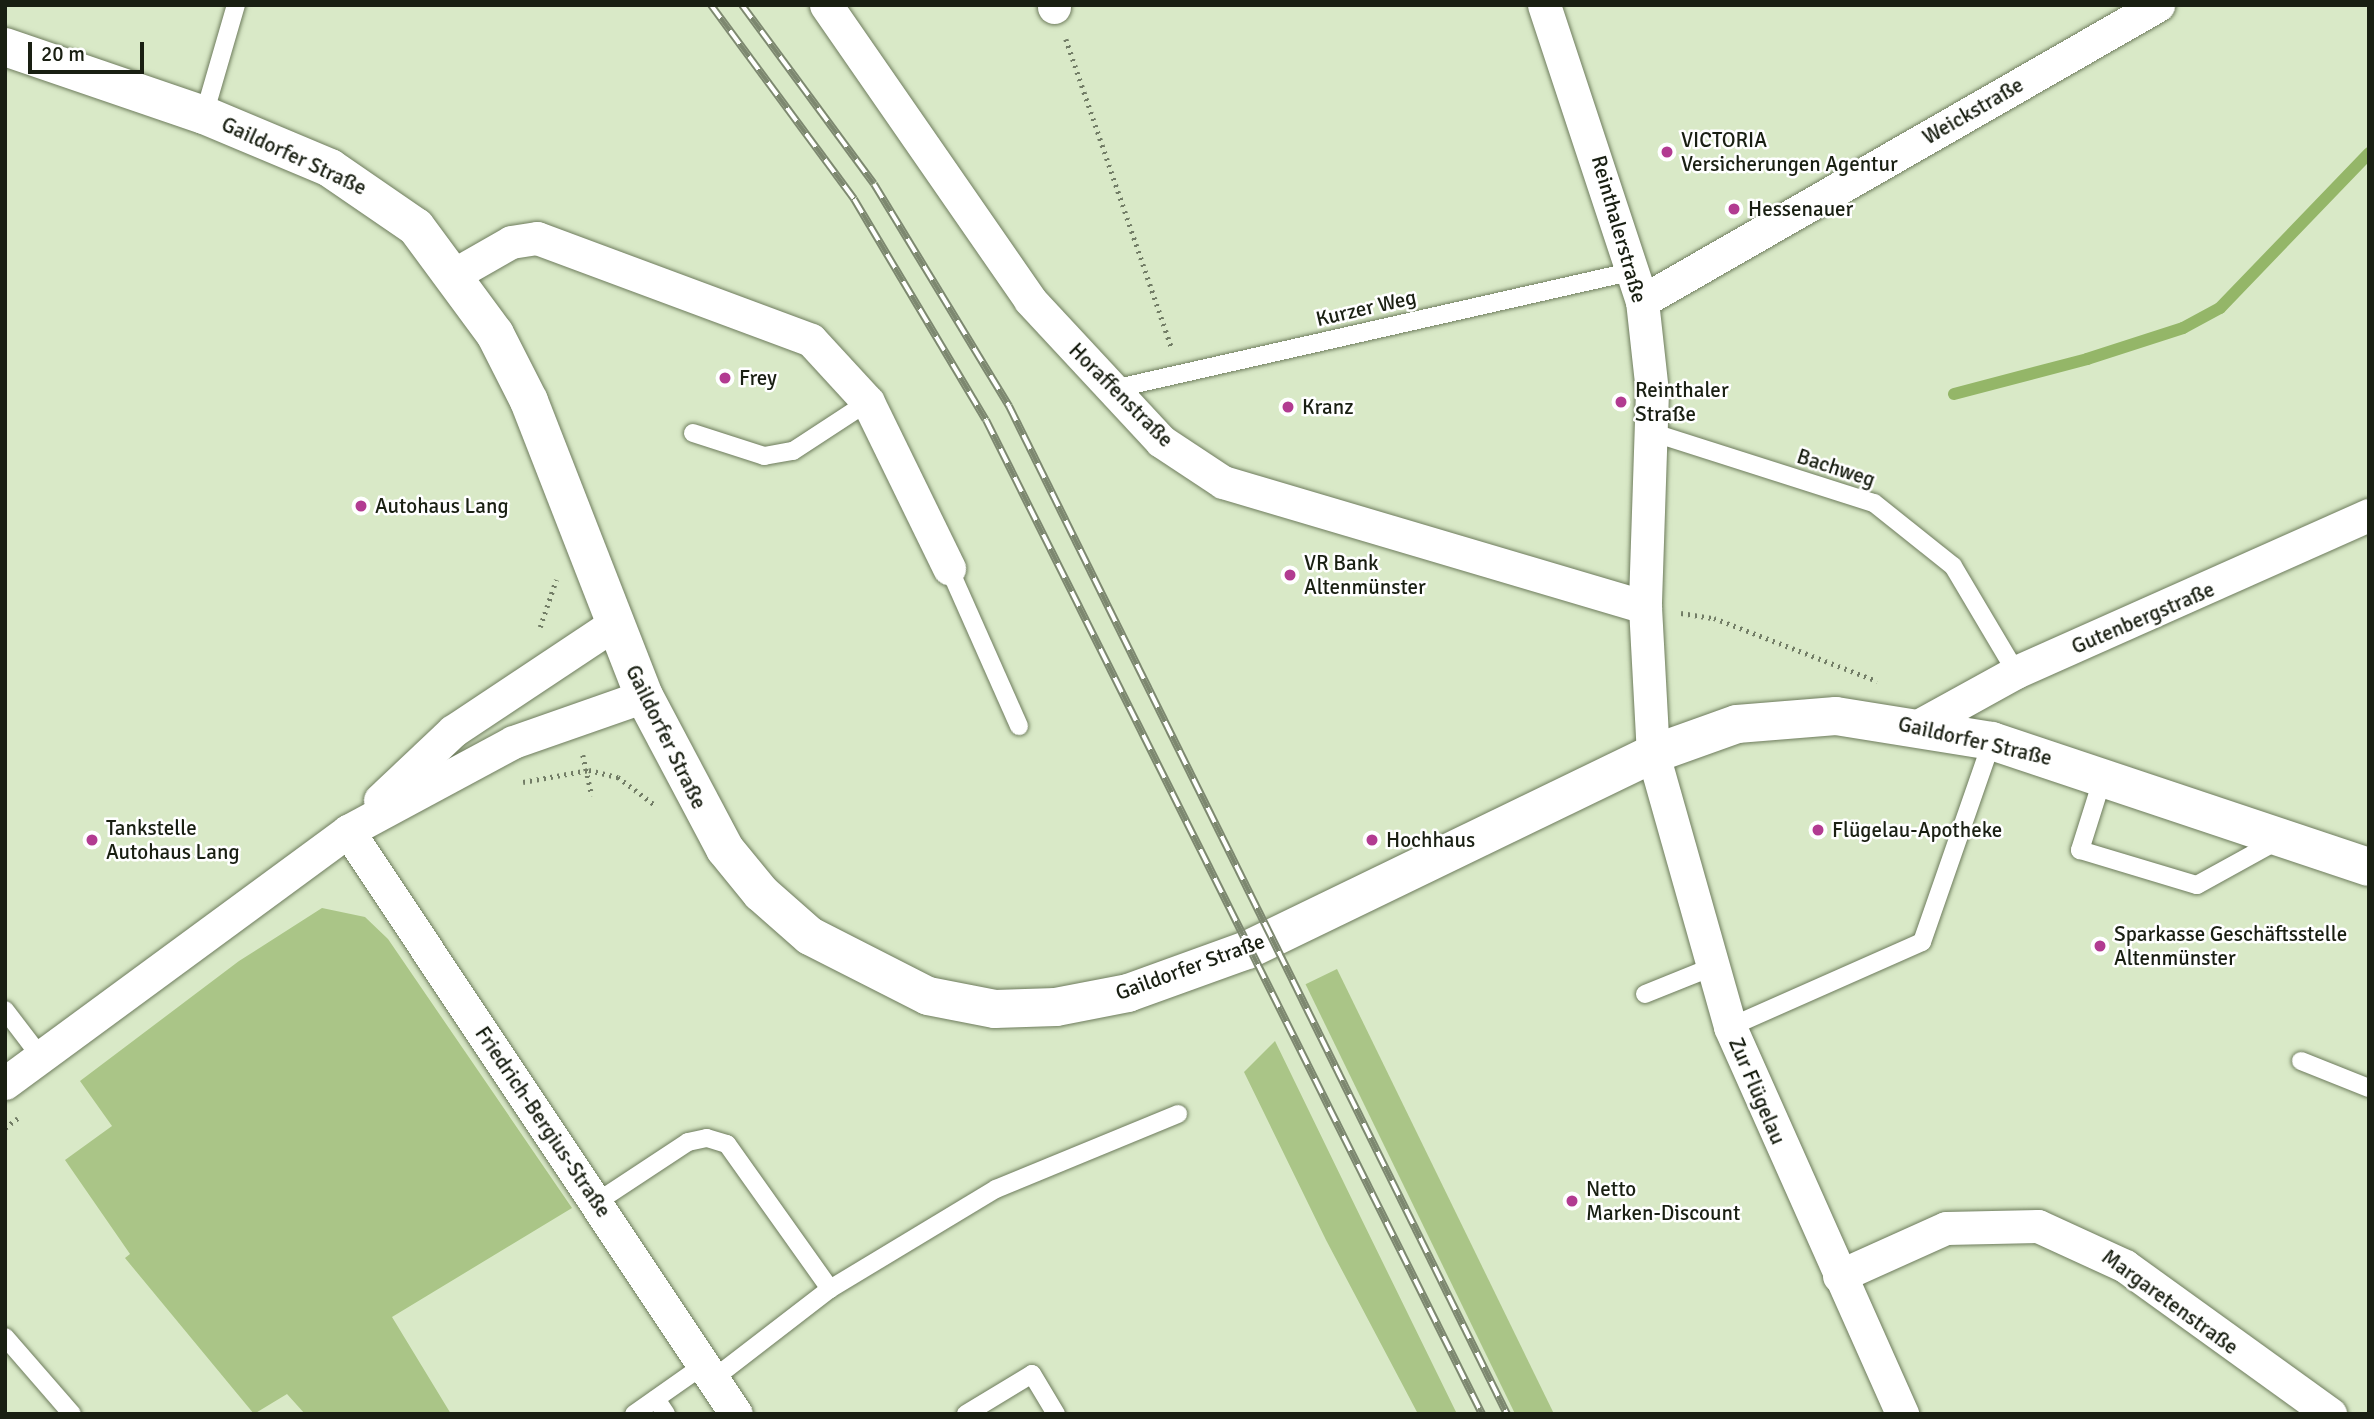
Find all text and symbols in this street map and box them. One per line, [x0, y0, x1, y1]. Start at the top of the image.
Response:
scale bar [32, 28, 147, 72]
text: 20 m [41, 41, 85, 67]
street label: Weickstraße [1918, 72, 2028, 150]
street label: Gaildorfer Straße [218, 111, 370, 201]
place label: VICTORIA Versicherungen Agentur [1681, 127, 1898, 177]
marker: VICTORIA Versicherungen Agentur [1659, 144, 1675, 160]
street label: Reinthalerstraße [1586, 152, 1652, 306]
place label: Hessenauer [1748, 196, 1853, 222]
marker: Hessenauer [1726, 201, 1742, 217]
street label: Kurzer Weg [1313, 284, 1419, 332]
street label: Horaffenstraße [1064, 338, 1178, 452]
place label: Frey [739, 365, 777, 391]
marker: Frey [717, 370, 733, 386]
place label: Reinthaler Straße [1635, 377, 1729, 427]
place label: Kranz [1302, 394, 1354, 420]
marker: Reinthaler Straße [1613, 394, 1629, 410]
marker: Kranz [1280, 399, 1296, 415]
street label: Bachweg [1794, 444, 1878, 492]
place label: Autohaus Lang [375, 493, 509, 519]
marker: Autohaus Lang [353, 498, 369, 514]
place label: VR Bank Altenmünster [1304, 550, 1426, 600]
marker: VR Bank Altenmünster [1282, 567, 1298, 583]
street label: Gutenbergstraße [2068, 577, 2218, 659]
street label: Gaildorfer Straße [620, 661, 712, 813]
street label: Gaildorfer Straße [1896, 711, 2054, 771]
place label: Tankstelle Autohaus Lang [106, 815, 240, 865]
place label: Flügelau-Apotheke [1832, 817, 2002, 843]
marker: Flügelau-Apotheke [1810, 822, 1826, 838]
place label: Hochhaus [1386, 827, 1475, 853]
marker: Tankstelle Autohaus Lang [84, 832, 100, 848]
marker: Hochhaus [1364, 832, 1380, 848]
place label: Sparkasse Geschäftsstelle Altenmünster [2114, 921, 2347, 971]
street label: Gaildorfer Straße [1112, 928, 1268, 1006]
marker: Sparkasse Geschäftsstelle Altenmünster [2092, 938, 2108, 954]
street label: Friedrich-Bergius-Straße [470, 1022, 616, 1222]
street label: Zur Flügelau [1723, 1034, 1791, 1148]
place label: Netto Marken-Discount [1586, 1176, 1740, 1226]
marker: Netto Marken-Discount [1564, 1193, 1580, 1209]
street label: Margaretenstraße [2097, 1244, 2243, 1360]

